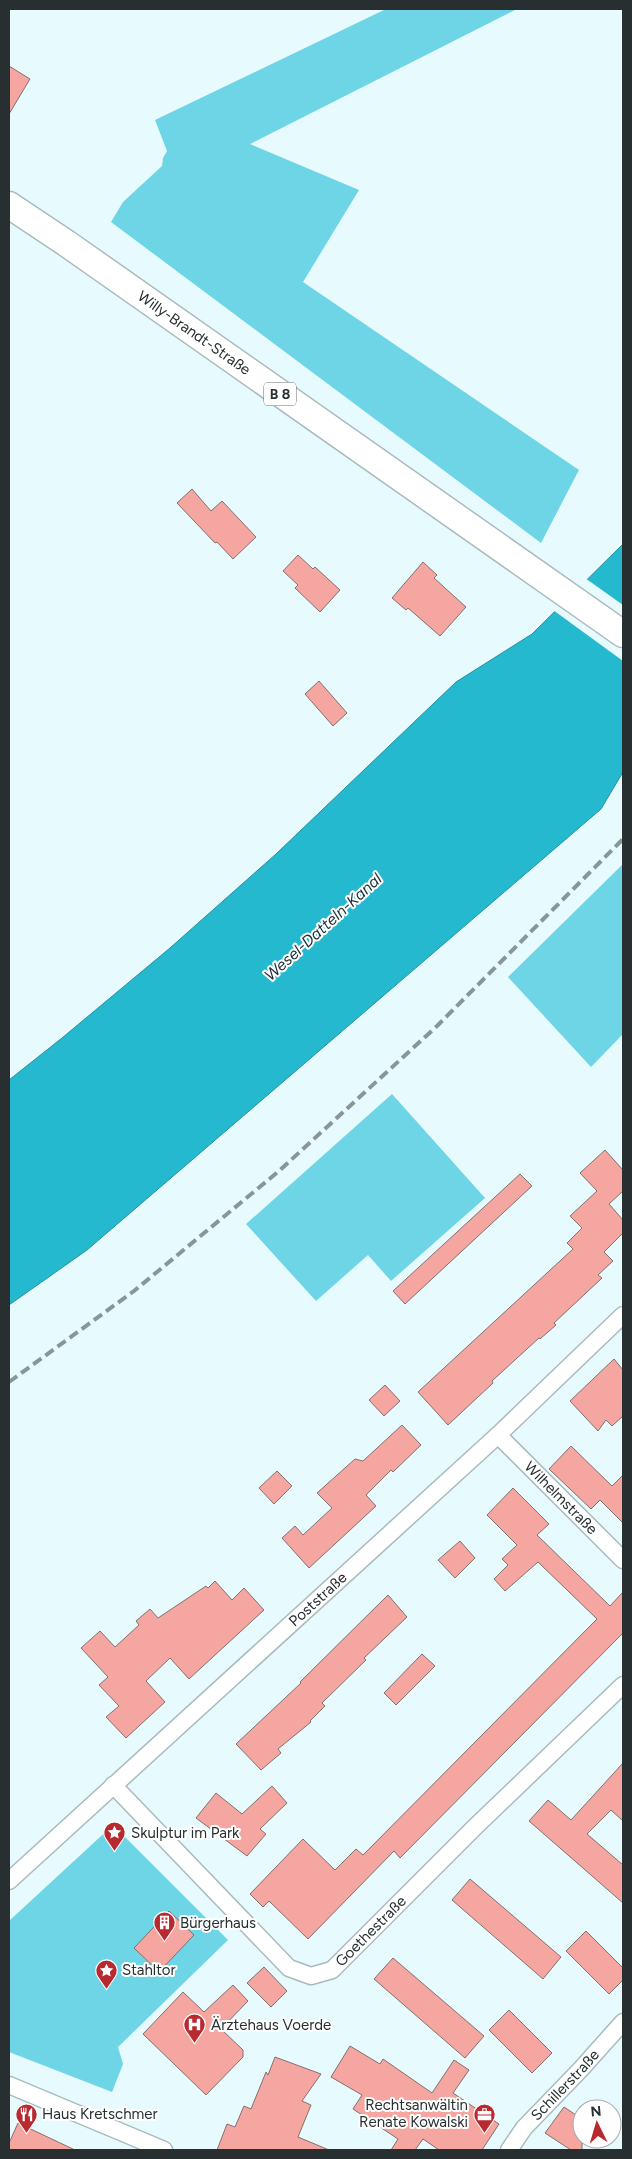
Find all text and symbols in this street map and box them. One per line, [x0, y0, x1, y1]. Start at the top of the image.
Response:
street label: Willy-Brandt-Straße [134, 287, 254, 379]
road number: B 8 [264, 382, 296, 406]
water label: Wesel-Datteln-Kanal [260, 869, 386, 985]
street label: Wilhelmstraße [521, 1458, 601, 1538]
street label: Poststraße [285, 1568, 351, 1630]
place icon: Skulptur im Park [103, 1821, 127, 1852]
place label: Skulptur im Park [131, 1824, 240, 1842]
street label: Goethestraße [332, 1892, 410, 1970]
building icon: Bürgerhaus [152, 1911, 176, 1942]
place label: Bürgerhaus [180, 1914, 256, 1932]
place icon: Stahltor [94, 1958, 118, 1989]
place label: Stahltor [122, 1961, 176, 1979]
hospital icon: Ärztehaus Voerde [183, 2013, 207, 2044]
place label: Ärztehaus Voerde [211, 2016, 331, 2034]
street label: Schillerstraße [527, 2046, 603, 2124]
place label: Rechtsanwältin Renate Kowalski [359, 2096, 468, 2131]
north arrow [572, 2099, 622, 2149]
restaurant icon: Haus Kretschmer [14, 2102, 38, 2133]
office icon: Rechtsanwältin Renate Kowalski [472, 2102, 496, 2133]
text: N [590, 2103, 602, 2120]
place label: Haus Kretschmer [42, 2105, 158, 2123]

